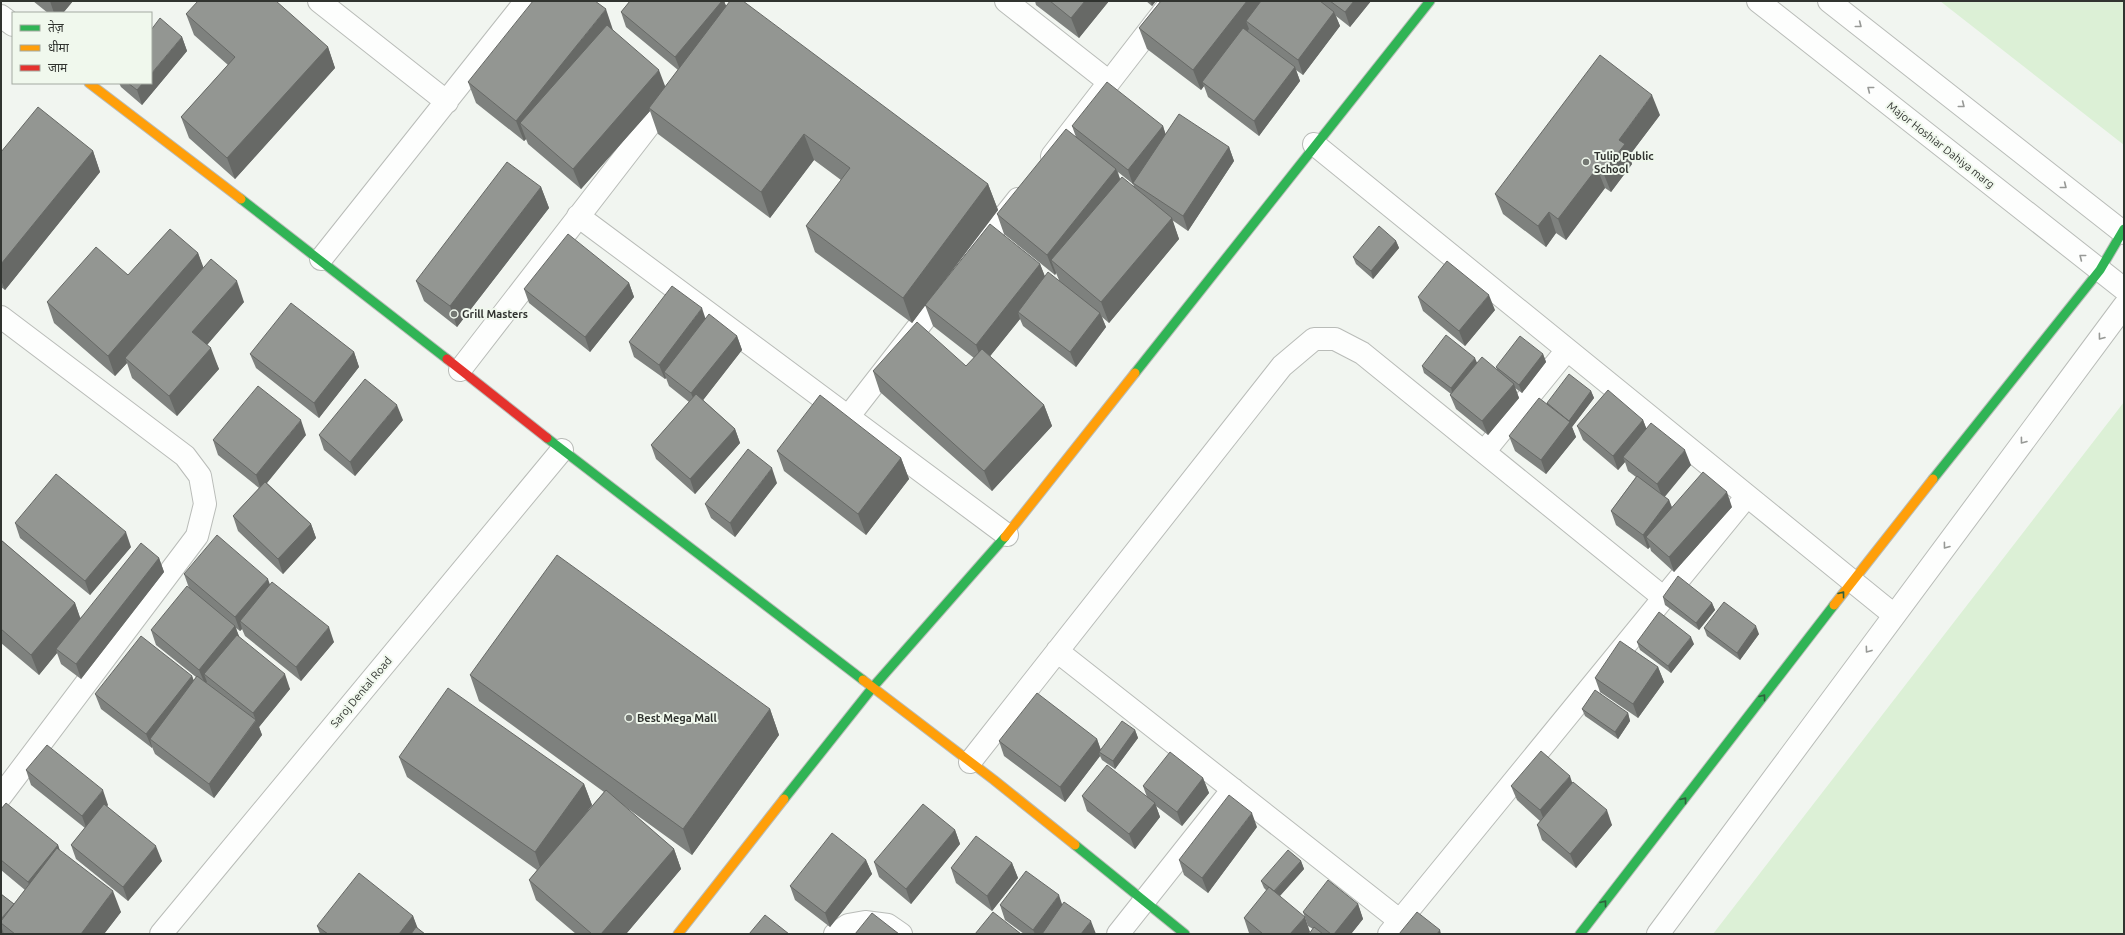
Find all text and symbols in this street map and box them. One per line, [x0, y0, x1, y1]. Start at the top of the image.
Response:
legend [12, 12, 152, 84]
text: तेज़ [48, 20, 65, 34]
one-way arrow [1855, 20, 1862, 27]
text: धीमा [48, 40, 70, 54]
text: जाम [48, 61, 68, 74]
one-way arrow [1868, 87, 1875, 94]
street label: Major Hoshiar Dahiya marg [1885, 99, 1997, 191]
one-way arrow [1957, 101, 1964, 108]
place label: Tulip Public School [1594, 150, 1654, 175]
marker: Tulip Public School [1581, 157, 1591, 167]
one-way arrow [2059, 181, 2066, 188]
one-way arrow [2080, 254, 2087, 261]
place label: Grill Masters [462, 308, 528, 320]
marker: Grill Masters [449, 309, 459, 319]
one-way arrow [2098, 333, 2106, 340]
one-way arrow [2021, 437, 2028, 444]
one-way arrow [1943, 541, 1950, 548]
one-way arrow [1837, 591, 1844, 598]
one-way arrow [1865, 646, 1873, 653]
street label: Saroj Dental Road [328, 654, 394, 730]
one-way arrow [1758, 694, 1765, 701]
place label: Best Mega Mall [637, 712, 717, 724]
marker: Best Mega Mall [624, 713, 634, 723]
one-way arrow [1679, 797, 1686, 804]
one-way arrow [1600, 901, 1607, 908]

